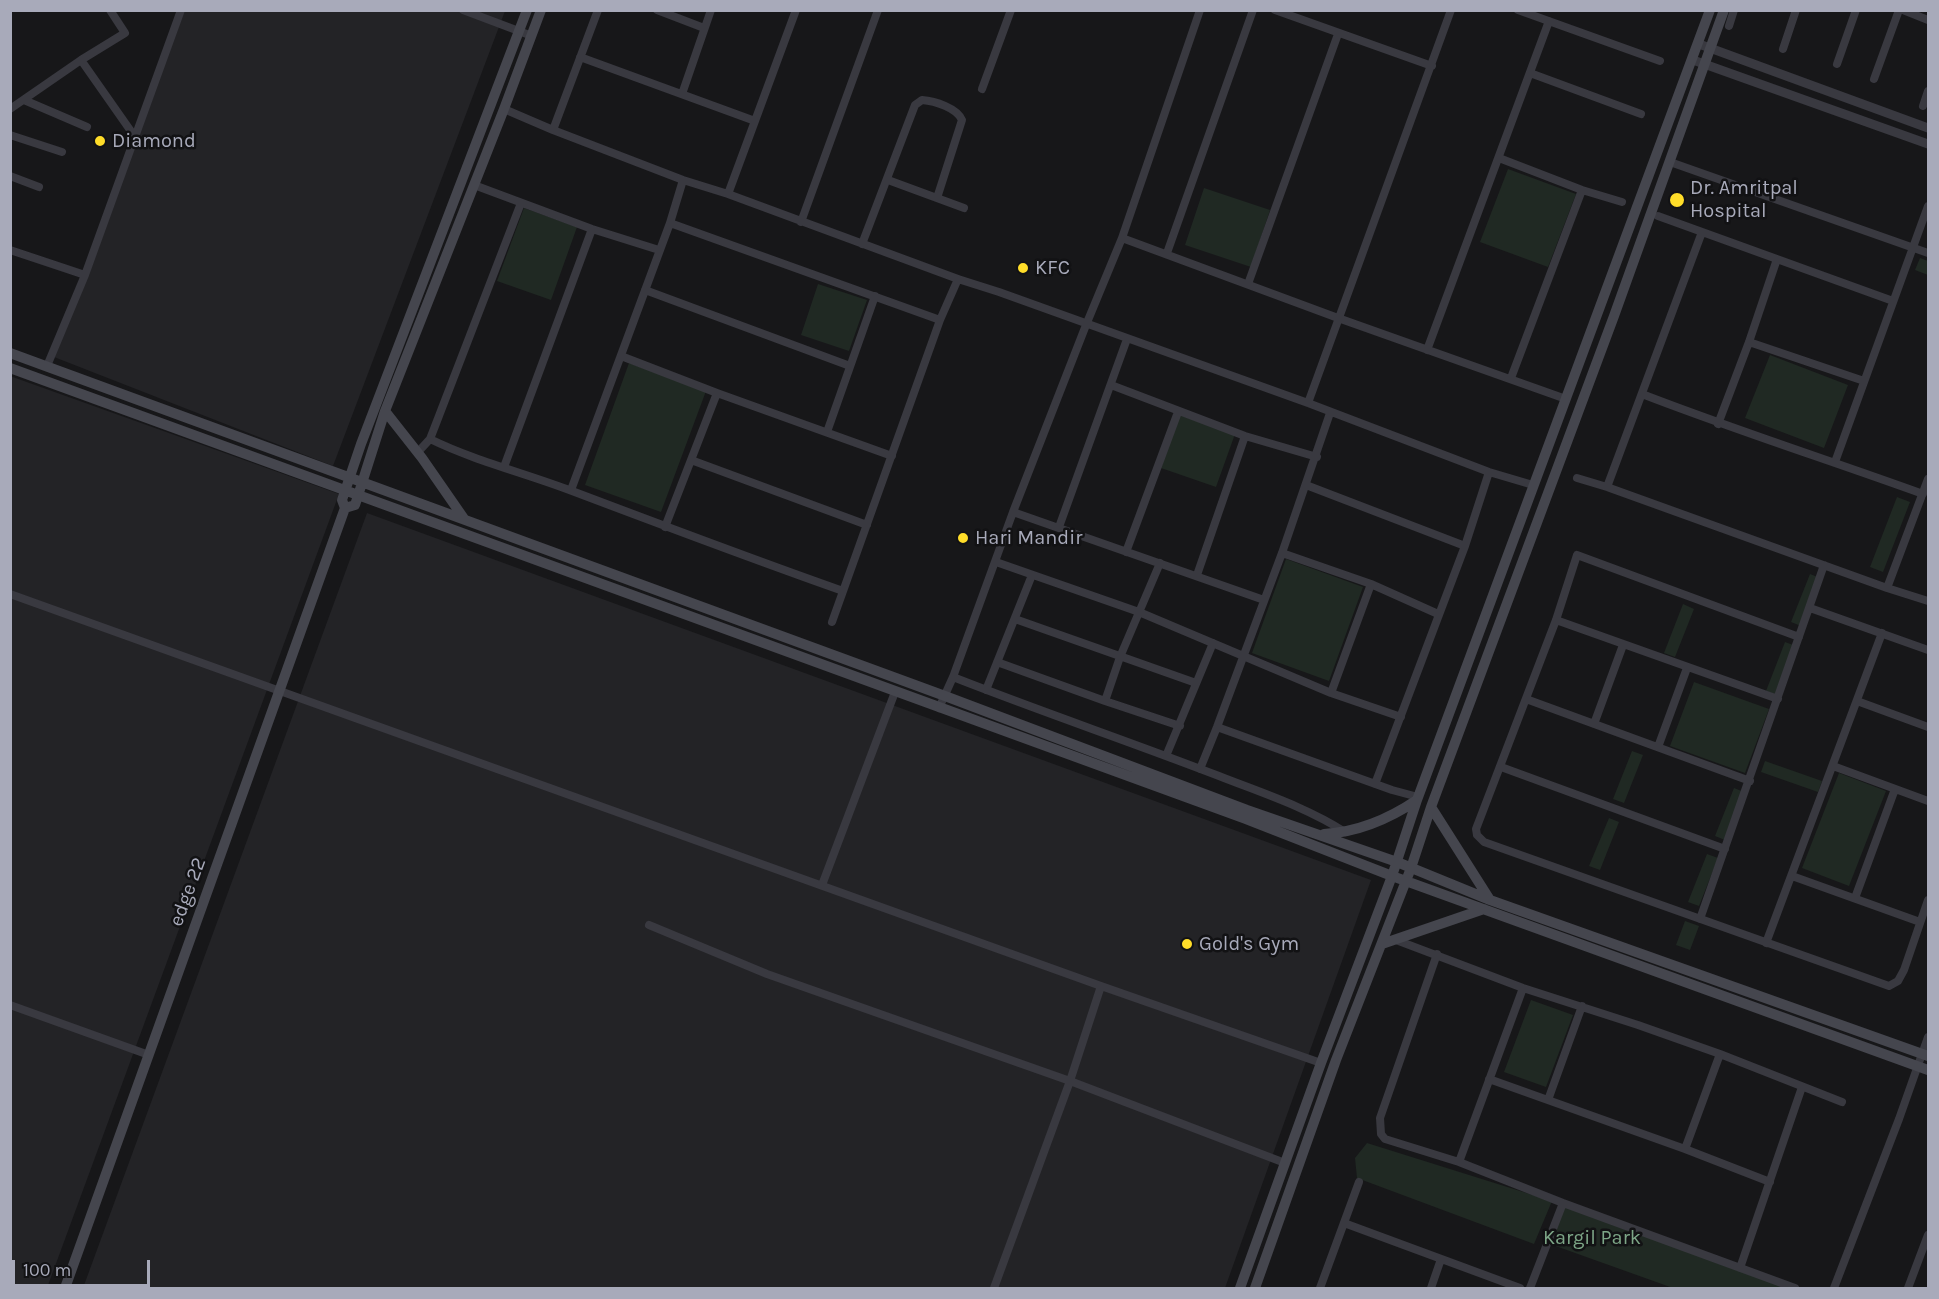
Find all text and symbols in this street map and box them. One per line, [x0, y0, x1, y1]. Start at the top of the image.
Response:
place label: Diamond [112, 129, 196, 153]
marker: Diamond [93, 134, 107, 148]
place label: Dr. Amritpal Hospital [1690, 176, 1798, 223]
marker: Dr. Amritpal Hospital [1668, 191, 1686, 209]
place label: KFC [1035, 256, 1070, 280]
marker: KFC [1016, 261, 1030, 275]
place label: Hari Mandir [975, 526, 1082, 550]
marker: Hari Mandir [956, 531, 970, 545]
street label: edge 22 [164, 854, 212, 930]
place label: Gold's Gym [1199, 932, 1299, 956]
marker: Gold's Gym [1180, 937, 1194, 951]
park label: Kargil Park [1543, 1226, 1641, 1250]
scale bar [15, 1248, 153, 1286]
text: 100 m [23, 1259, 71, 1281]

